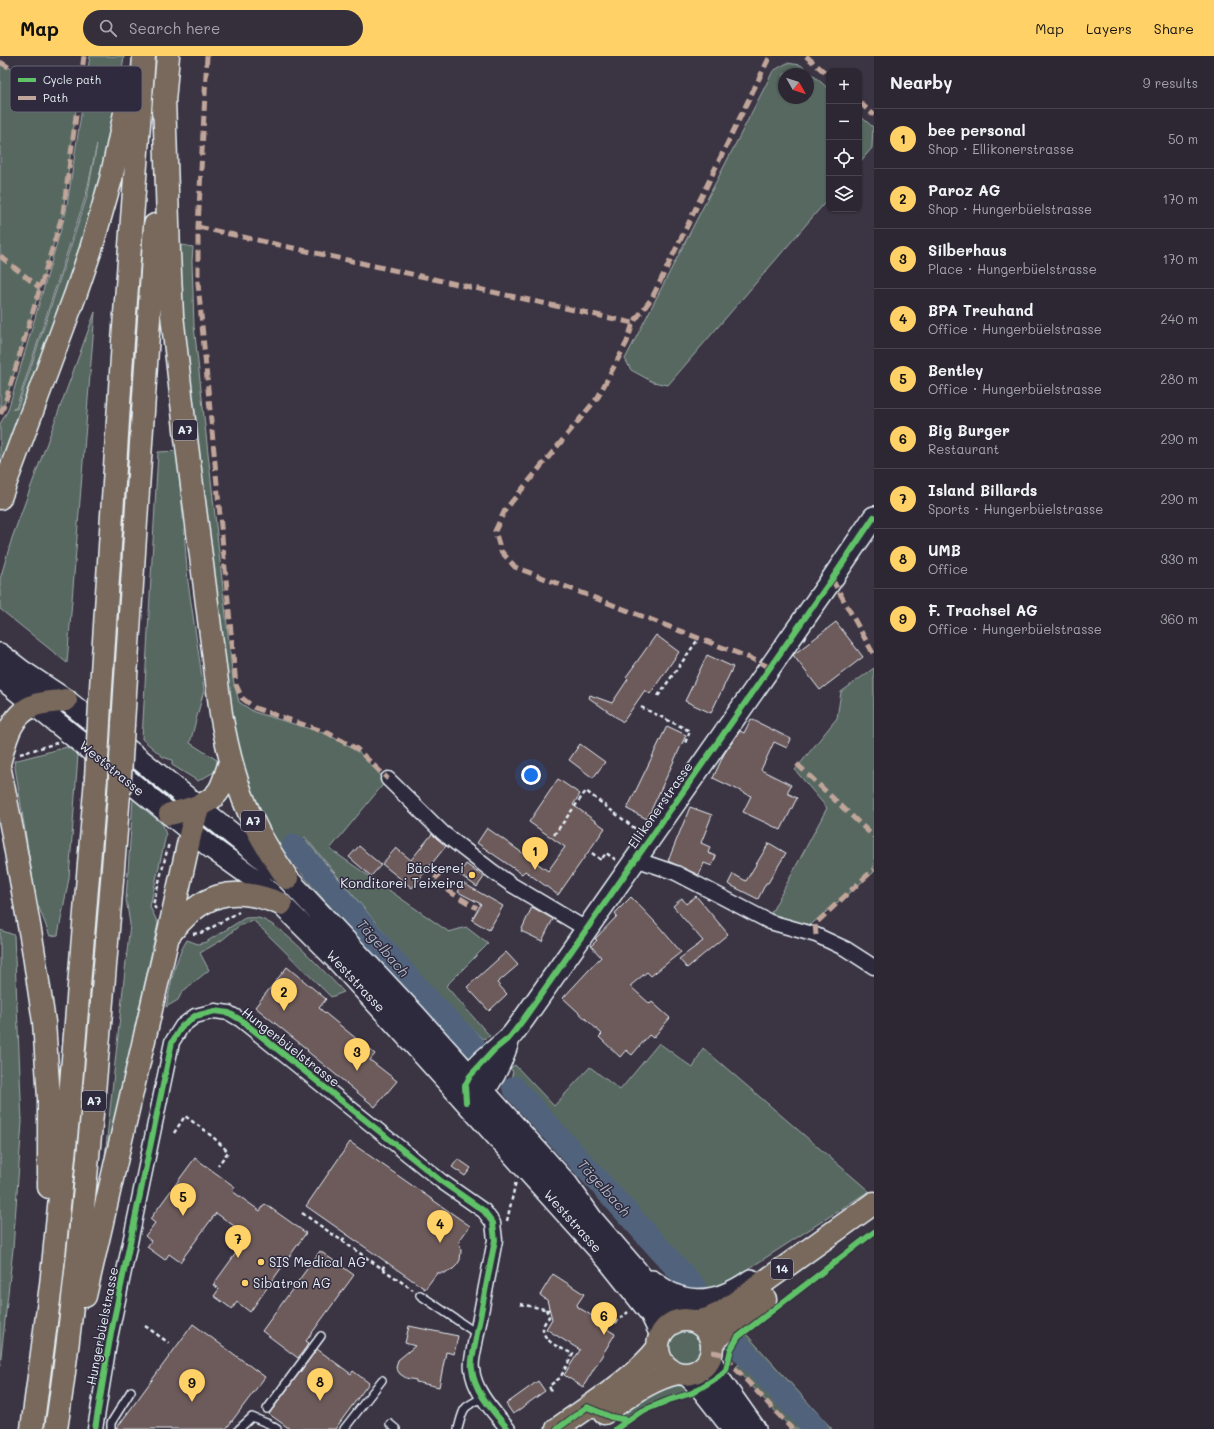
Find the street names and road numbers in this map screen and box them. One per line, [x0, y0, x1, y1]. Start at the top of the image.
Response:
road number: A7 [173, 420, 197, 440]
street label: Weststrasse [76, 736, 148, 799]
street label: Ellikonerstrasse [623, 758, 696, 851]
road number: A7 [241, 811, 265, 831]
street label: Weststrasse [323, 946, 389, 1015]
street label: Hungerbüelstrasse [239, 1003, 344, 1090]
road number: A7 [82, 1091, 106, 1111]
street label: Weststrasse [541, 1186, 606, 1256]
road number: 14 [771, 1259, 793, 1279]
street label: Hungerbüelstrasse [82, 1266, 121, 1386]

